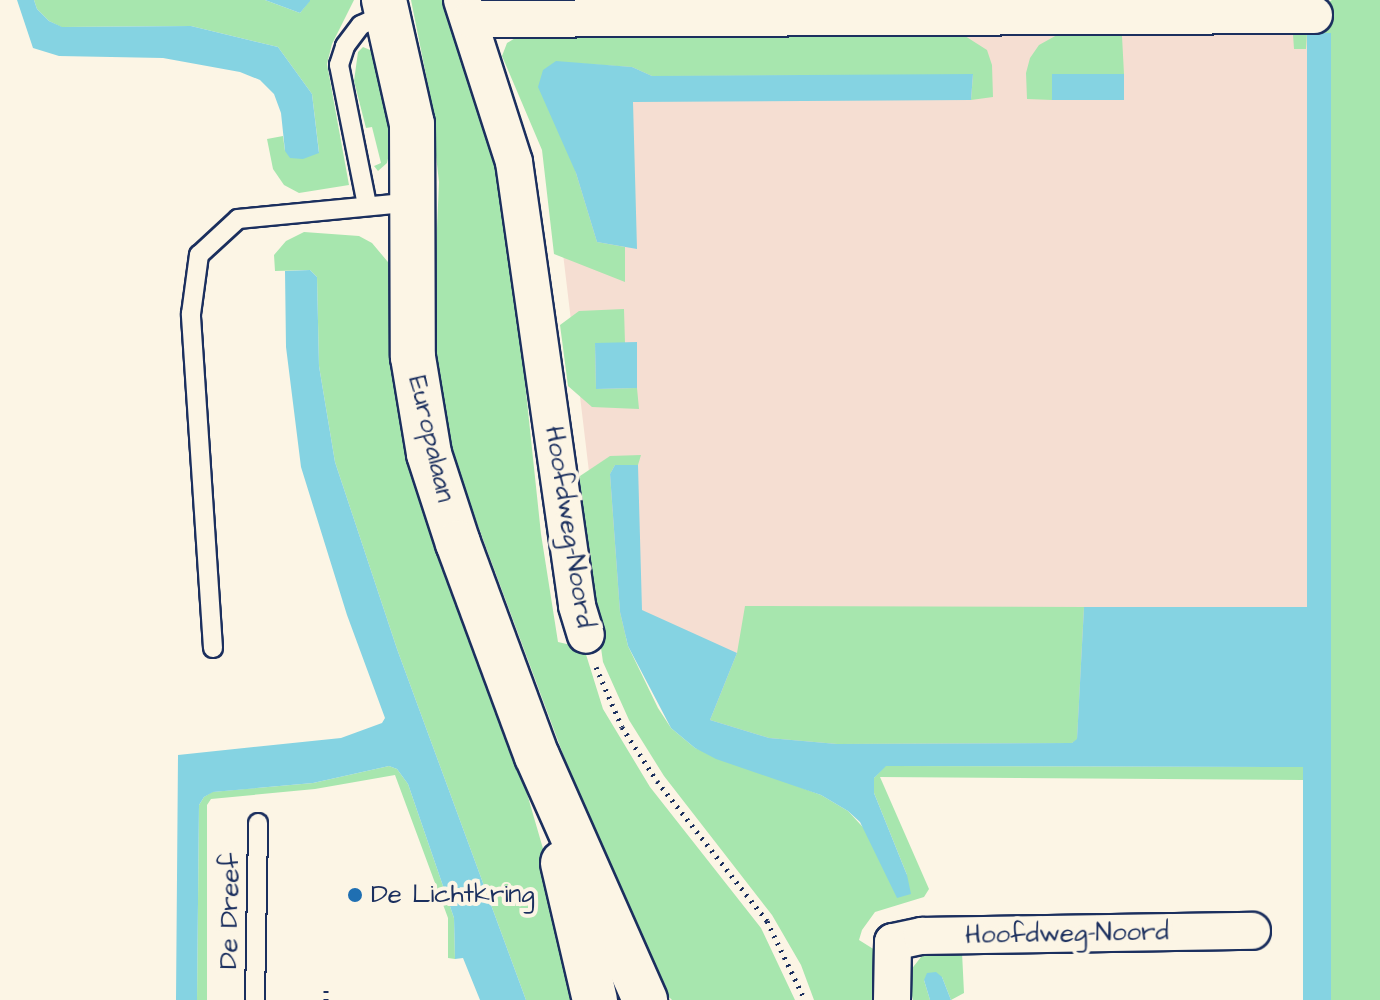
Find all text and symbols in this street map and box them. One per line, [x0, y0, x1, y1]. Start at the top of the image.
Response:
street label: Europalaan [401, 373, 461, 505]
street label: Hoofdweg-Noord [538, 424, 600, 630]
street label: De Dreef [213, 853, 247, 969]
place label: De Lichtkring [371, 879, 535, 911]
marker: De Lichtkring [346, 886, 364, 904]
street label: Hoofdweg-Noord [965, 917, 1169, 951]

